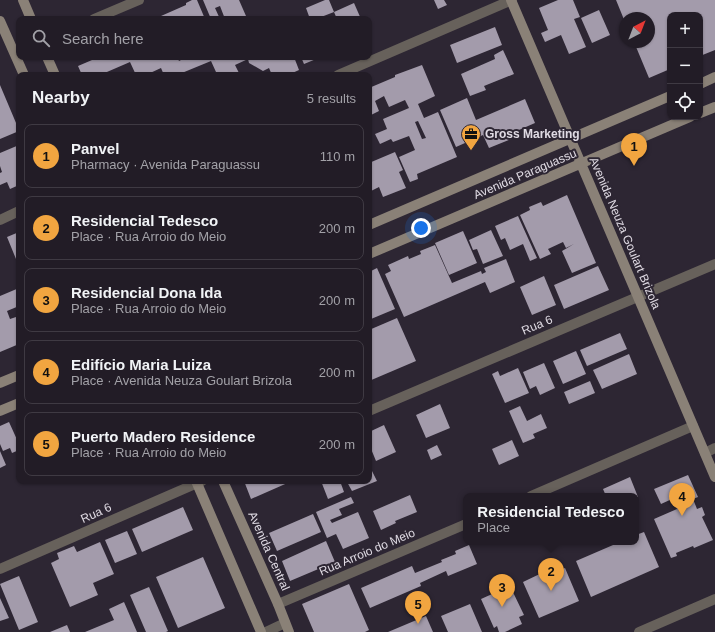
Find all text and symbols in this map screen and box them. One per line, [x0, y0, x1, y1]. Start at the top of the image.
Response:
north arrow [619, 12, 655, 48]
map controls [667, 12, 703, 120]
button: + [667, 12, 703, 48]
search box [16, 16, 372, 60]
icon: search [30, 27, 52, 49]
text: Search here [62, 30, 144, 47]
button: − [667, 48, 703, 84]
button: locate [667, 84, 703, 120]
text: Nearby [32, 88, 90, 107]
text: 5 results [307, 91, 356, 106]
office icon: Gross Marketing [460, 123, 482, 151]
place label: Gross Marketing [485, 127, 580, 141]
pin: 1 [621, 133, 647, 166]
text: Panvel [71, 140, 119, 157]
street label: Avenida Paraguassu [471, 146, 579, 202]
text: 1 [42, 149, 50, 164]
text: 110 m [320, 149, 355, 164]
street label: Avenida Neuza Goulart Brizola [587, 155, 664, 311]
text: Pharmacy · Avenida Paraguassu [71, 157, 260, 172]
text: Residencial Tedesco [71, 212, 218, 229]
your location [411, 218, 431, 238]
text: 2 [42, 221, 50, 236]
text: 200 m [319, 221, 355, 236]
text: Place · Rua Arroio do Meio [71, 229, 226, 244]
text: Residencial Dona Ida [71, 284, 222, 301]
text: 3 [42, 293, 50, 308]
text: 200 m [319, 293, 355, 308]
text: Place · Rua Arroio do Meio [71, 301, 226, 316]
street label: Rua 6 [520, 312, 555, 338]
text: Edifício Maria Luiza [71, 356, 211, 373]
text: 4 [42, 365, 50, 380]
text: 200 m [319, 365, 355, 380]
text: Place · Avenida Neuza Goulart Brizola [71, 373, 292, 388]
text: Puerto Madero Residence [71, 428, 255, 445]
text: 5 [42, 437, 50, 452]
text: 200 m [319, 437, 355, 452]
text: Place · Rua Arroio do Meio [71, 445, 226, 460]
pin: 4 [669, 483, 695, 516]
popup [463, 493, 639, 545]
street label: Rua 6 [79, 500, 114, 526]
text: Residencial Tedesco [477, 503, 625, 520]
street label: Avenida Central [245, 509, 293, 593]
text: Place [477, 520, 510, 535]
street label: Rua Arroio do Meio [317, 525, 417, 579]
pin: 2 [538, 558, 564, 591]
pin: 3 [489, 574, 515, 607]
pin: 5 [405, 591, 431, 624]

